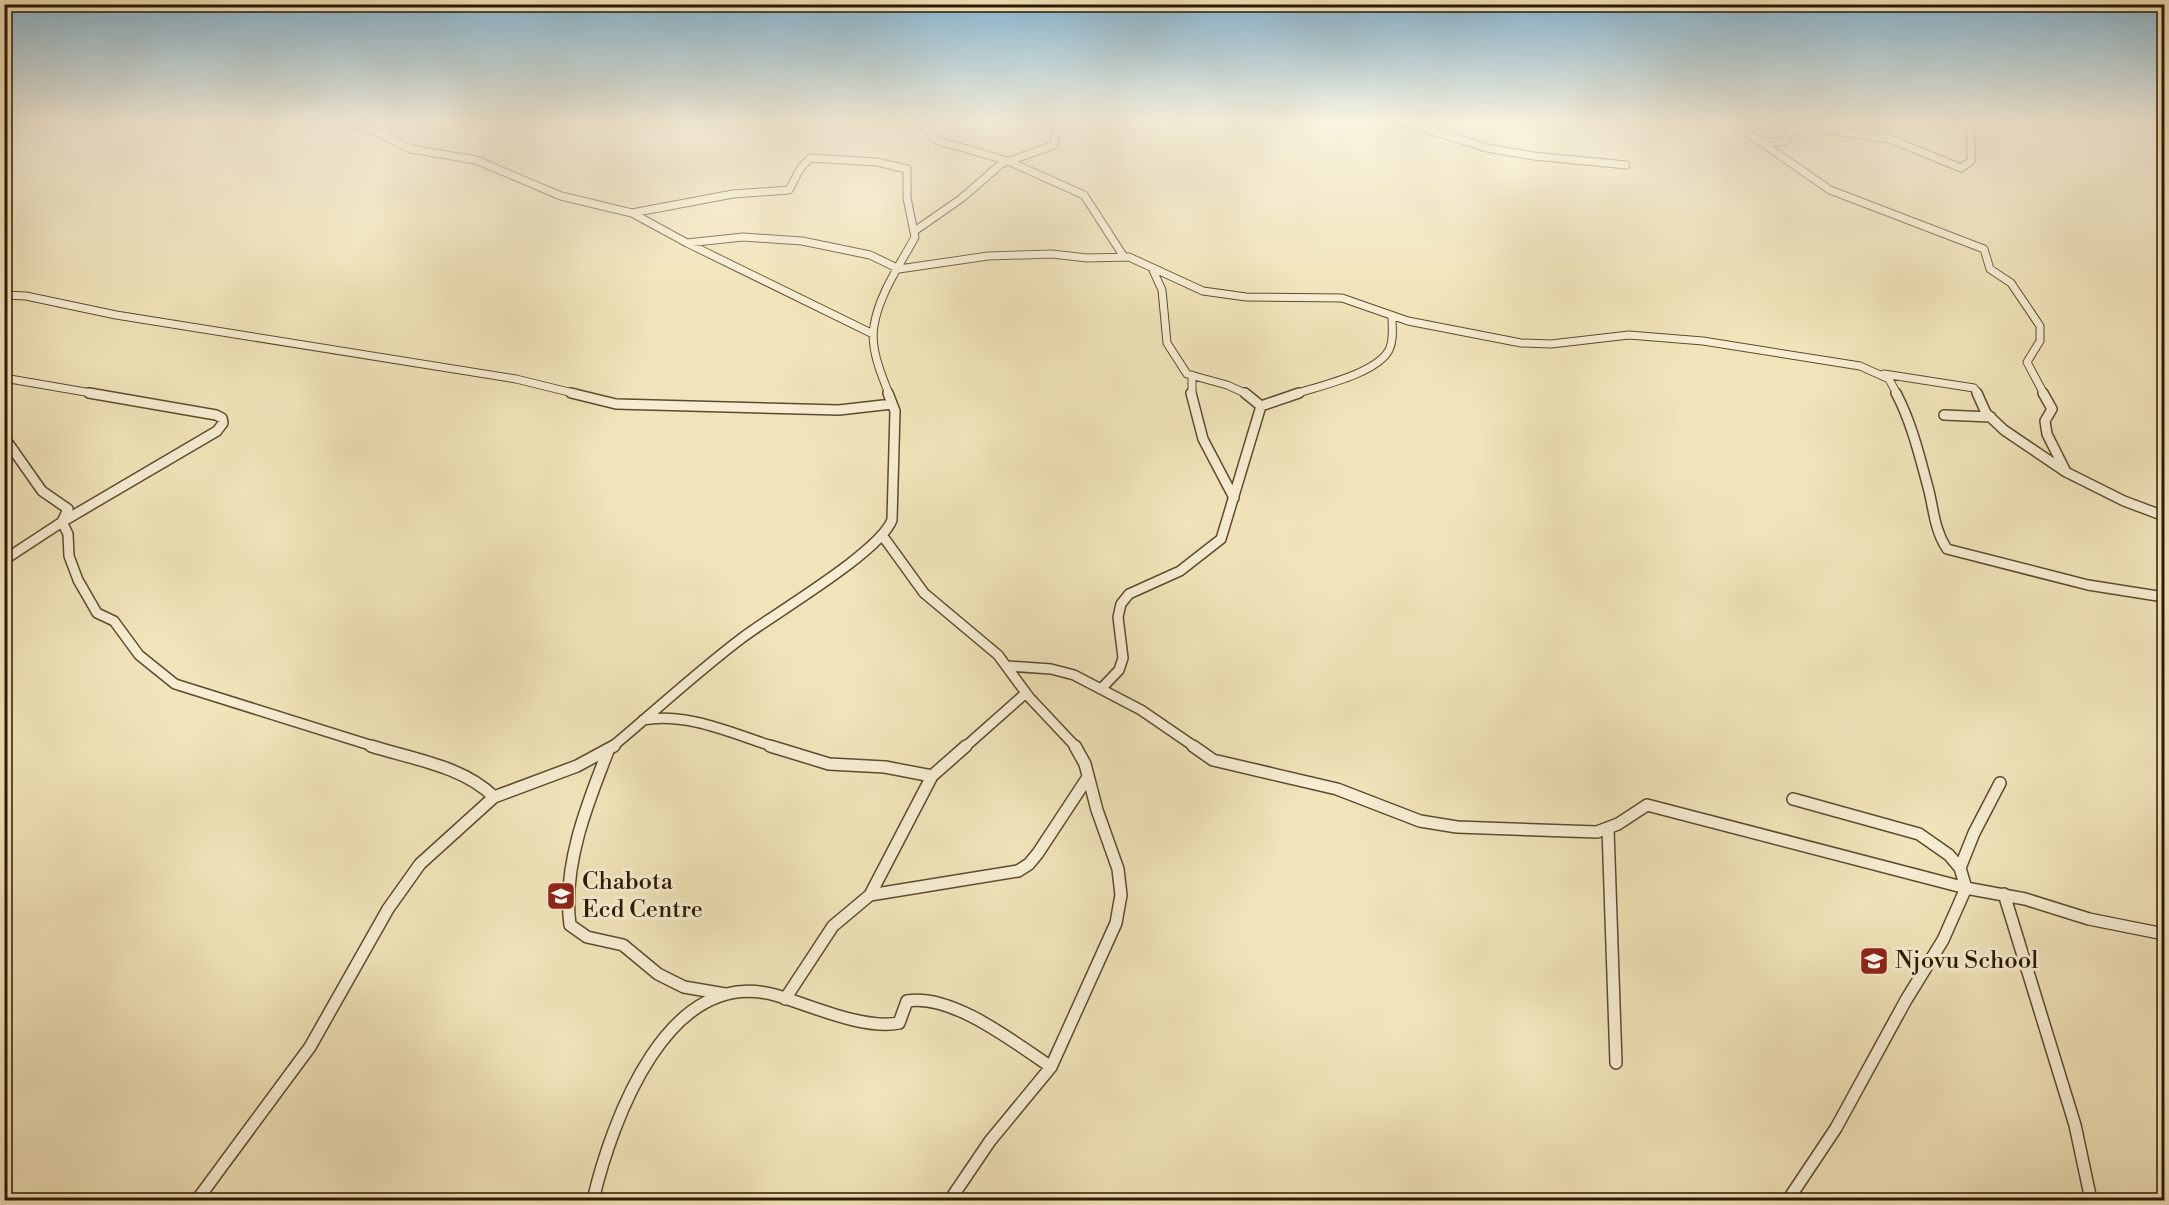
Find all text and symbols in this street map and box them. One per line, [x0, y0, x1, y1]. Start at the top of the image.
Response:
place label: Chabota Ecd Centre [582, 867, 703, 925]
school or university icon: Chabota Ecd Centre [545, 880, 577, 912]
school or university icon: Njovu School [1858, 945, 1890, 977]
place label: Njovu School [1895, 946, 2038, 976]

